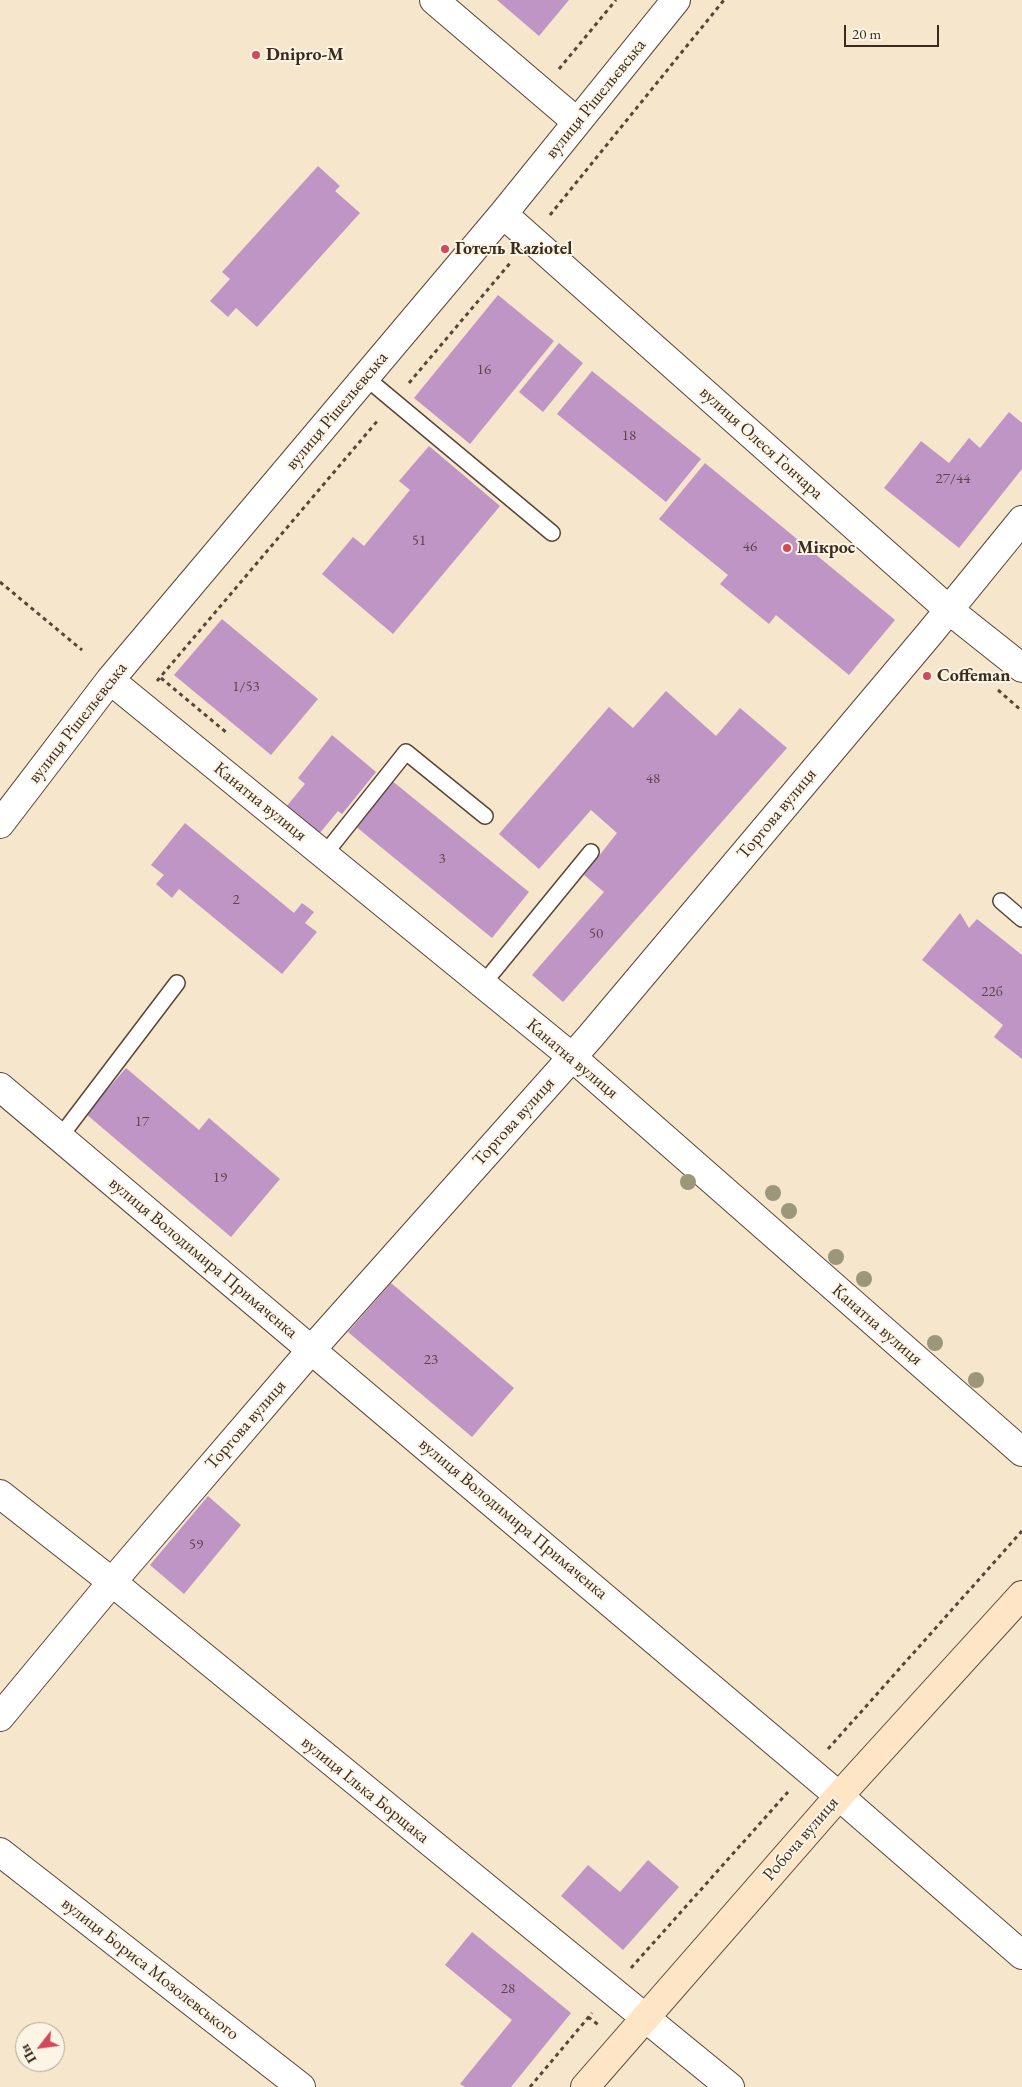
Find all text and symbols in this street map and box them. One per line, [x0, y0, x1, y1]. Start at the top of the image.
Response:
scale bar [847, 15, 942, 47]
text: 20 m [852, 24, 881, 43]
street label: вулиця Рішельєвська [541, 35, 651, 163]
place label: Dnipro-M [266, 44, 344, 66]
marker: Dnipro-M [250, 49, 262, 61]
place label: Готель Raziotel [455, 238, 572, 260]
marker: Готель Raziotel [439, 243, 451, 255]
street label: вулиця Рішельєвська [281, 347, 393, 475]
house number: 16 [477, 361, 491, 379]
street label: вулиця Олеся Гончара [695, 382, 827, 504]
house number: 18 [622, 427, 636, 445]
house number: 27/44 [936, 470, 970, 488]
house number: 51 [412, 532, 426, 550]
place label: Мікрос [797, 537, 855, 559]
house number: 46 [743, 538, 757, 556]
marker: Мікрос [781, 542, 793, 554]
street label: вулиця Рішельєвська [24, 658, 132, 788]
place label: Coffeman [937, 665, 1010, 687]
marker: Coffeman [921, 670, 933, 682]
house number: 1/53 [232, 678, 260, 696]
street label: Канатна вулиця [209, 758, 311, 846]
street label: Торгова вулиця [733, 764, 821, 864]
house number: 48 [646, 770, 660, 788]
house number: 3 [438, 850, 446, 868]
house number: 2 [232, 891, 240, 909]
house number: 50 [589, 925, 603, 943]
house number: 22б [981, 983, 1003, 1001]
street label: Канатна вулиця [522, 1014, 622, 1104]
street label: Торгова вулиця [468, 1073, 560, 1171]
house number: 17 [135, 1113, 149, 1131]
house number: 19 [213, 1169, 227, 1187]
street label: вулиця Володимира Примаченка [104, 1173, 302, 1343]
street label: Канатна вулиця [827, 1280, 927, 1370]
house number: 23 [424, 1351, 438, 1369]
street label: Торгова вулиця [201, 1376, 291, 1474]
street label: вулиця Володимира Примаченка [414, 1434, 612, 1604]
house number: 59 [189, 1536, 203, 1554]
street label: вулиця Ілька Борщака [297, 1732, 433, 1848]
street label: Робоча вулиця [759, 1792, 843, 1886]
street label: вулиця Бориса Мозолевського [57, 1893, 243, 2045]
house number: 28 [501, 1980, 515, 1998]
north arrow [15, 2022, 65, 2072]
text: Пн [15, 2041, 40, 2067]

